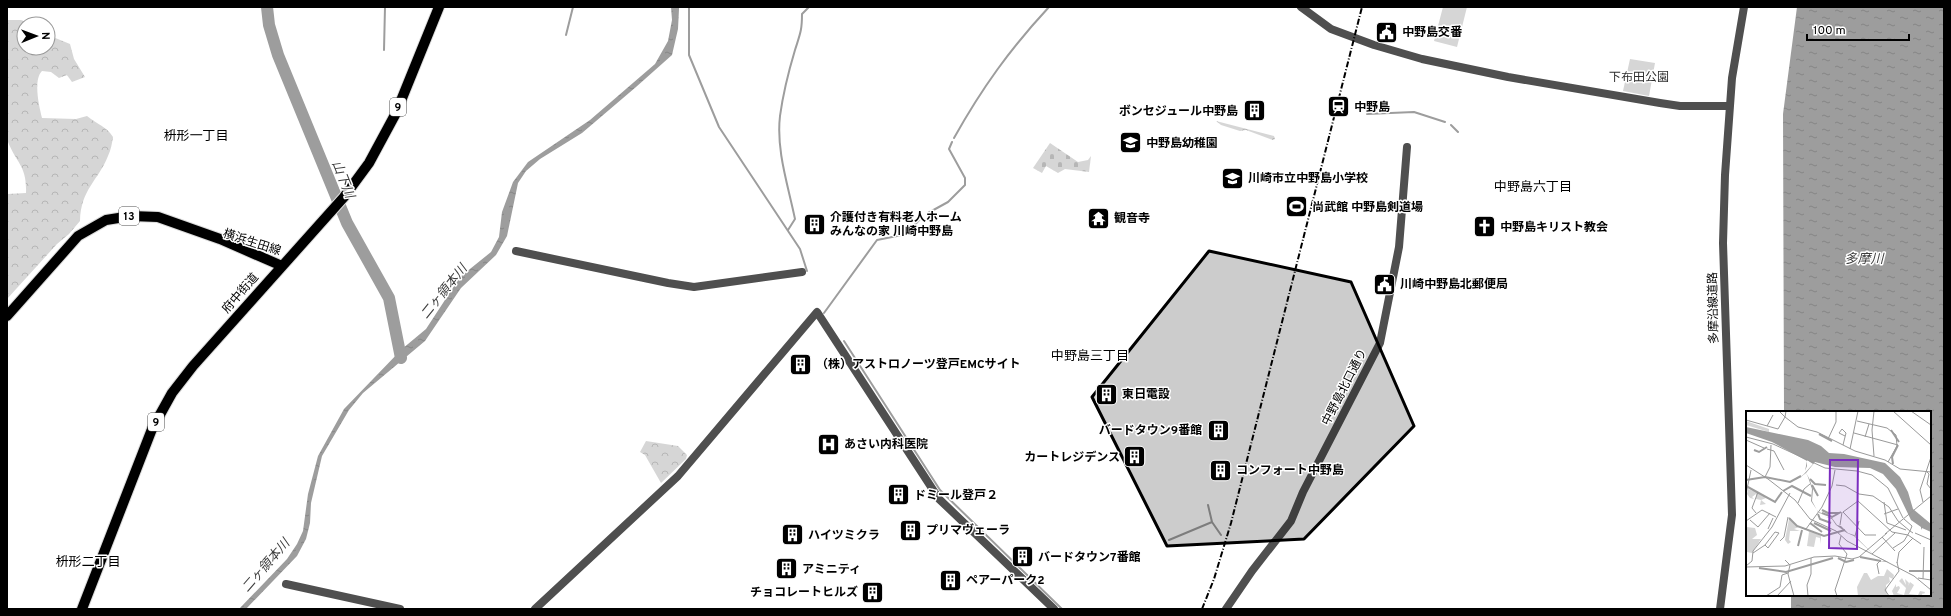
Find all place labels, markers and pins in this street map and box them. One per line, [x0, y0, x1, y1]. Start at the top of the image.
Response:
public building icon: 中野島交番 [1373, 19, 1399, 45]
place label: 中野島交番 [1402, 25, 1463, 41]
station icon: 中野島 [1326, 94, 1352, 120]
building icon: ボンセジュール中野島 [1241, 98, 1267, 124]
place label: 中野島 [1354, 100, 1390, 116]
place label: ボンセジュール中野島 [1119, 104, 1238, 120]
school or university icon: 中野島幼稚園 [1118, 130, 1144, 156]
place label: 中野島幼稚園 [1146, 136, 1218, 152]
school or university icon: 川崎市立中野島小学校 [1219, 165, 1245, 191]
place label: 川崎市立中野島小学校 [1248, 171, 1368, 187]
sports icon: 尚武館 中野島剣道場 [1284, 194, 1310, 220]
place label: 尚武館 中野島剣道場 [1312, 200, 1423, 216]
temple icon: 観音寺 [1085, 205, 1111, 231]
place label: 介護付き有料老人ホーム みんなの家 川崎中野島 [830, 210, 962, 240]
building icon: 介護付き有料老人ホーム みんなの家 川崎中野島 [802, 211, 828, 237]
place label: 観音寺 [1114, 211, 1150, 227]
church icon: 中野島キリスト教会 [1471, 214, 1497, 240]
place label: 中野島キリスト教会 [1500, 220, 1608, 236]
public building icon: 川崎中野島北郵便局 [1371, 271, 1397, 297]
place label: 川崎中野島北郵便局 [1400, 277, 1508, 293]
building icon: （株）アストロノーツ登戸EMCサイト [787, 351, 813, 377]
place label: （株）アストロノーツ登戸EMCサイト [816, 357, 1021, 373]
building icon: 東日電設 [1093, 381, 1119, 407]
place label: 東日電設 [1122, 387, 1170, 403]
building icon: バードタウン9番館 [1205, 417, 1231, 443]
place label: バードタウン9番館 [1099, 423, 1202, 439]
hospital icon: あさい内科医院 [816, 431, 842, 457]
place label: あさい内科医院 [844, 437, 928, 453]
building icon: カートレジデンス [1122, 444, 1148, 470]
place label: カートレジデンス [1024, 450, 1120, 466]
building icon: コンフォート中野島 [1208, 457, 1234, 483]
place label: コンフォート中野島 [1236, 463, 1344, 479]
building icon: ドミール登戸２ [886, 482, 912, 508]
place label: ドミール登戸２ [914, 488, 998, 504]
building icon: プリマヴェーラ [898, 517, 924, 543]
building icon: ハイツミクラ [779, 522, 805, 548]
place label: プリマヴェーラ [926, 523, 1010, 539]
place label: ハイツミクラ [808, 528, 880, 544]
building icon: バードタウン7番館 [1009, 544, 1035, 570]
place label: バードタウン7番館 [1038, 550, 1140, 566]
building icon: アミニティ [774, 556, 800, 582]
place label: アミニティ [802, 562, 861, 578]
building icon: ペアーパーク2 [937, 567, 963, 593]
place label: ペアーパーク2 [966, 573, 1045, 589]
building icon: チョコレートヒルズ [860, 579, 886, 605]
place label: チョコレートヒルズ [750, 585, 858, 601]

